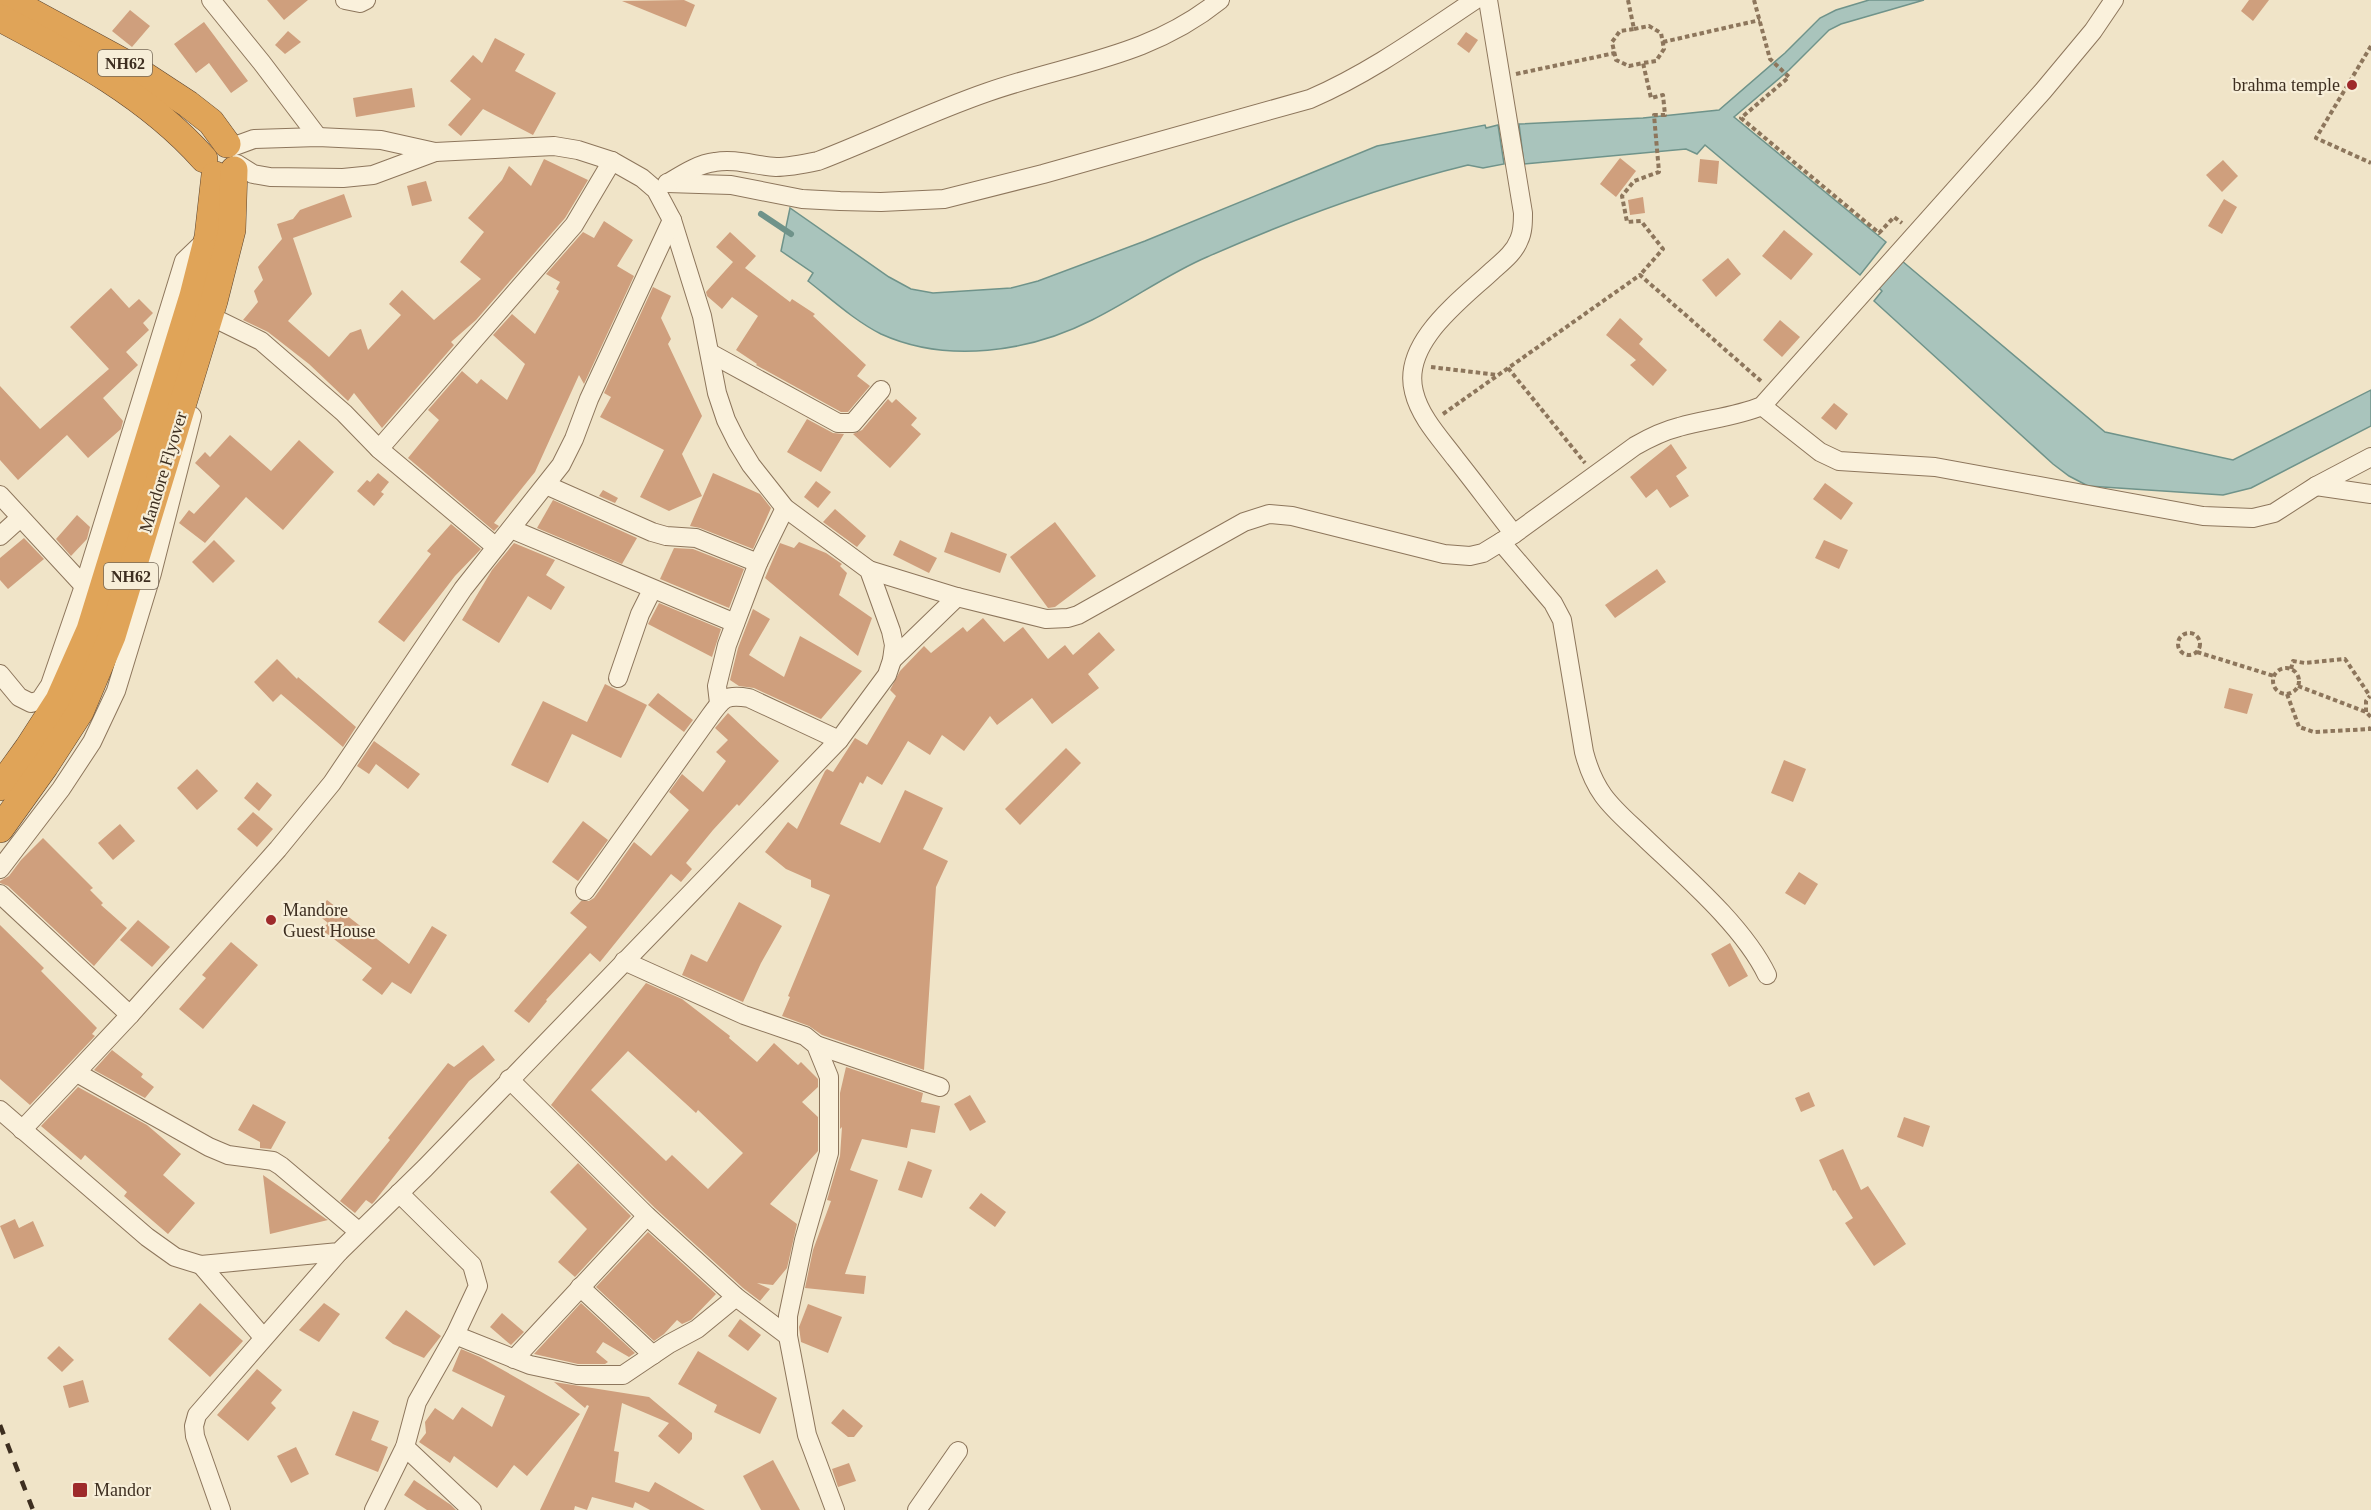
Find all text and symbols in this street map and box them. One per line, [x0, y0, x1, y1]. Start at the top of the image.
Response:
road number: NH62 [98, 50, 152, 76]
place label: brahma temple [2233, 75, 2340, 95]
marker: brahma temple [2345, 78, 2359, 92]
street label: Mandore Flyover [135, 409, 191, 535]
road number: NH62 [104, 563, 158, 589]
place label: Mandore Guest House [283, 900, 376, 941]
marker: Mandore Guest House [264, 913, 278, 927]
place label: Mandor [94, 1480, 151, 1500]
marker: Mandor [71, 1481, 89, 1499]

